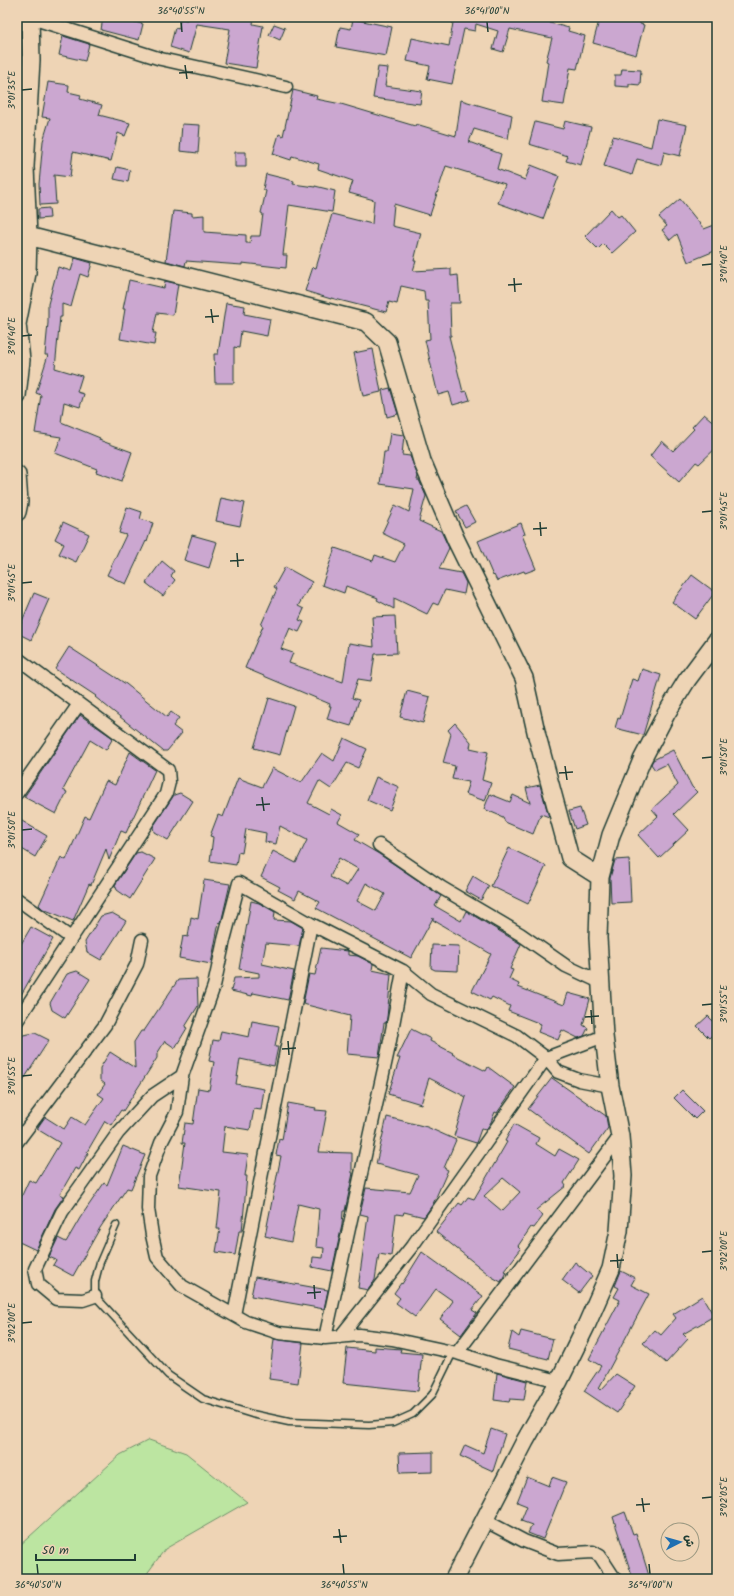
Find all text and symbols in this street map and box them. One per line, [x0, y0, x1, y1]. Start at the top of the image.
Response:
text: 36°40'55"N [157, 3, 205, 19]
text: 36°41'00"N [465, 3, 510, 19]
text: 3°01'35"E [4, 69, 20, 109]
text: 3°01'40"E [716, 244, 732, 283]
text: 3°01'40"E [4, 316, 20, 355]
text: 3°01'45"E [716, 490, 732, 530]
text: 3°01'45"E [4, 562, 20, 602]
text: 3°01'50"E [716, 737, 732, 776]
text: 3°01'50"E [4, 810, 20, 849]
text: 3°01'55"E [716, 984, 732, 1023]
text: 3°01'55"E [4, 1056, 20, 1095]
text: 3°02'00"E [716, 1230, 732, 1271]
text: 3°02'00"E [4, 1302, 20, 1343]
text: 3°02'05"E [716, 1475, 732, 1517]
north arrow [660, 1522, 700, 1562]
text: ش [679, 1534, 699, 1548]
scale bar [36, 1536, 135, 1562]
text: 50 m [42, 1541, 69, 1560]
text: 36°40'50"N [14, 1577, 62, 1593]
text: 36°40'55"N [320, 1577, 368, 1593]
text: 36°41'00"N [628, 1577, 673, 1593]

